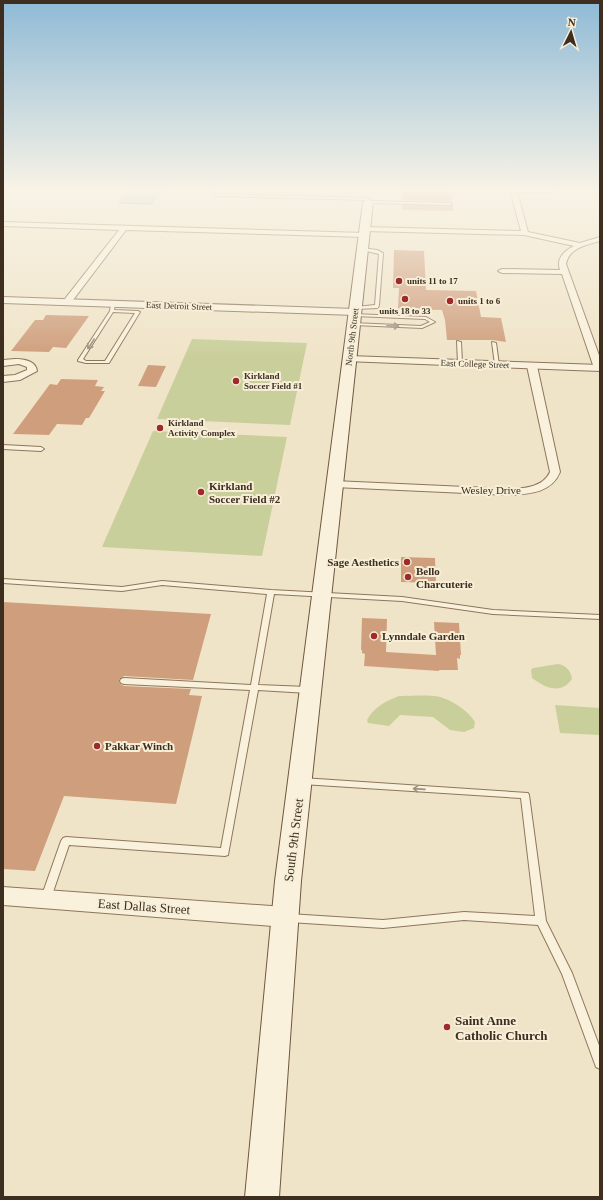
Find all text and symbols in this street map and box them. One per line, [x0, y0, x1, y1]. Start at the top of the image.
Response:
north arrow [551, 12, 591, 52]
text: N [567, 16, 576, 28]
marker: units 11 to 17 [394, 276, 404, 286]
place label: units 11 to 17 [407, 276, 458, 286]
marker: units 18 to 33 [400, 294, 410, 304]
marker: units 1 to 6 [445, 296, 455, 306]
place label: units 1 to 6 [458, 296, 501, 306]
street label: East Detroit Street [146, 300, 213, 312]
place label: units 18 to 33 [379, 306, 431, 316]
street label: North 9th Street [344, 307, 361, 366]
one-way arrow [386, 322, 399, 329]
one-way arrow [87, 338, 95, 349]
street label: East College Street [440, 358, 510, 370]
place label: Kirkland Soccer Field #1 [244, 371, 303, 391]
marker: Kirkland Soccer Field #1 [231, 376, 241, 386]
place label: Kirkland Activity Complex [168, 418, 236, 438]
marker: Kirkland Activity Complex [155, 423, 165, 433]
place label: Kirkland Soccer Field #2 [209, 480, 281, 505]
street label: Wesley Drive [461, 484, 521, 496]
marker: Kirkland Soccer Field #2 [196, 487, 206, 497]
place label: Sage Aesthetics [327, 556, 400, 568]
marker: Sage Aesthetics [402, 557, 412, 567]
place label: Bello Charcuterie [416, 565, 473, 590]
marker: Bello Charcuterie [403, 572, 413, 582]
place label: Lynndale Garden [382, 630, 465, 642]
marker: Lynndale Garden [369, 631, 379, 641]
place label: Pakkar Winch [105, 740, 173, 752]
marker: Pakkar Winch [92, 741, 102, 751]
one-way arrow [413, 785, 426, 792]
street label: South 9th Street [281, 797, 306, 883]
street label: East Dallas Street [97, 896, 191, 917]
place label: Saint Anne Catholic Church [455, 1013, 548, 1043]
marker: Saint Anne Catholic Church [442, 1022, 452, 1032]

